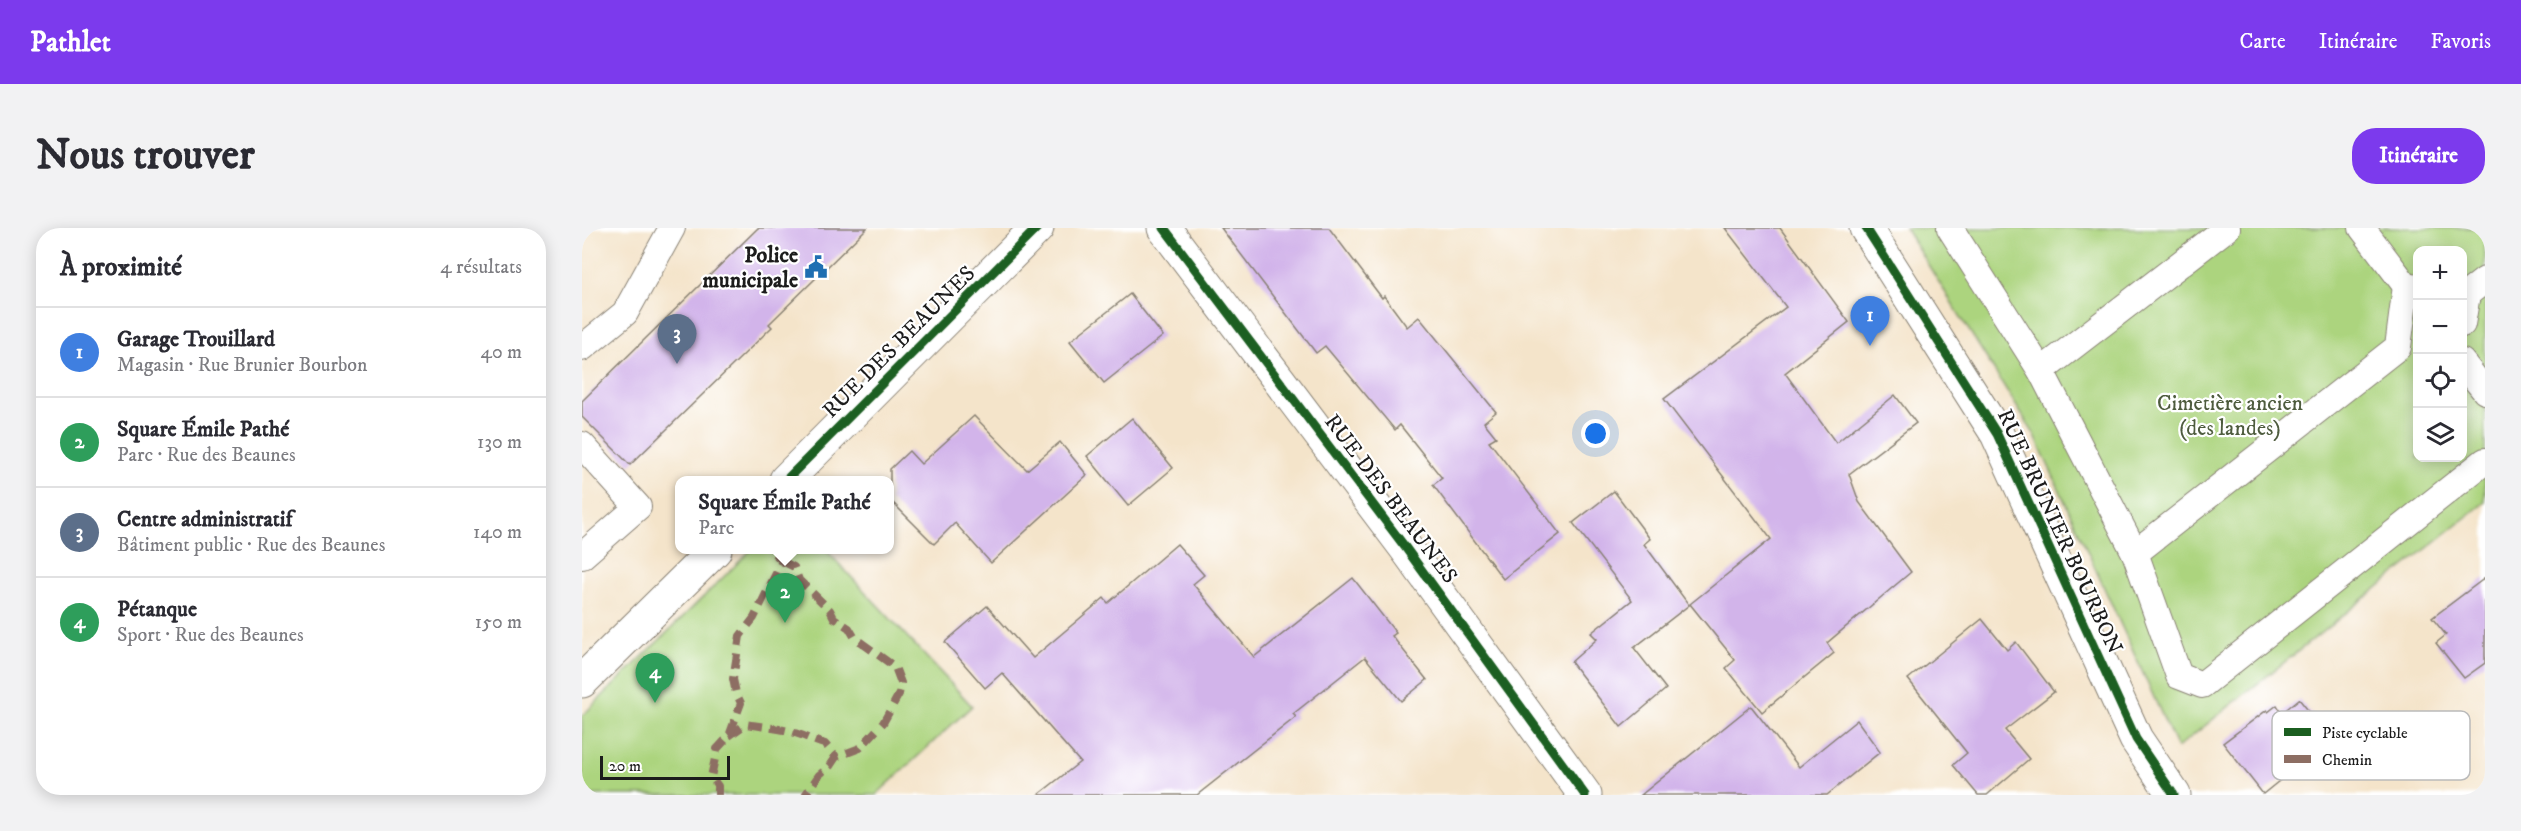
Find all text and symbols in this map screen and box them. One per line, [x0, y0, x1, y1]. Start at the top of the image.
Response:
text: Pathlet [30, 25, 111, 60]
text: Carte [2240, 29, 2286, 55]
text: Itinéraire [2319, 29, 2397, 55]
text: Favoris [2430, 29, 2491, 55]
button: Itinéraire [2352, 128, 2485, 184]
text: Nous trouver [36, 130, 255, 182]
place label: Police municipale [703, 242, 798, 294]
map controls [2413, 246, 2467, 462]
button: + [2413, 246, 2467, 300]
text: À proximité [60, 251, 182, 284]
public building icon: Police municipale [803, 254, 829, 280]
text: 4 résultats [440, 255, 522, 280]
street label: RUE DES BEAUNES [817, 260, 981, 424]
pin: 1 [1850, 296, 1890, 346]
button: − [2413, 300, 2467, 354]
pin: 3 [658, 314, 697, 364]
text: Garage Trouillard [117, 326, 275, 353]
text: 1 [76, 340, 83, 365]
text: 40 m [480, 340, 522, 365]
text: Magasin · Rue Brunier Bourbon [117, 353, 368, 378]
button: locate [2413, 354, 2467, 408]
park label: Cimetière ancien (des landes) [2157, 390, 2304, 442]
street label: RUE BRUNIER BOURBON [1991, 405, 2128, 658]
button: layers [2413, 408, 2467, 462]
street label: RUE DES BEAUNES [1318, 409, 1463, 589]
text: Square Émile Pathé [117, 416, 289, 443]
your location [1581, 419, 1610, 448]
text: 2 [75, 430, 84, 455]
text: 130 m [477, 430, 522, 455]
text: Parc · Rue des Beaunes [117, 443, 296, 468]
popup [675, 476, 894, 554]
text: Square Émile Pathé [698, 489, 871, 516]
text: Centre administratif [117, 506, 293, 533]
text: Parc [698, 516, 734, 541]
text: 3 [76, 520, 83, 545]
text: 140 m [473, 520, 522, 545]
text: Bâtiment public · Rue des Beaunes [117, 533, 385, 558]
pin: 2 [766, 574, 804, 623]
text: Pétanque [117, 596, 197, 623]
text: 4 [74, 610, 85, 635]
text: 150 m [475, 610, 522, 635]
text: Sport · Rue des Beaunes [117, 623, 304, 648]
pin: 4 [636, 654, 674, 703]
legend [2272, 711, 2470, 780]
text: Piste cyclable [2322, 723, 2408, 743]
text: Chemin [2322, 750, 2373, 770]
scale bar [600, 753, 730, 780]
text: 20 m [609, 756, 641, 776]

